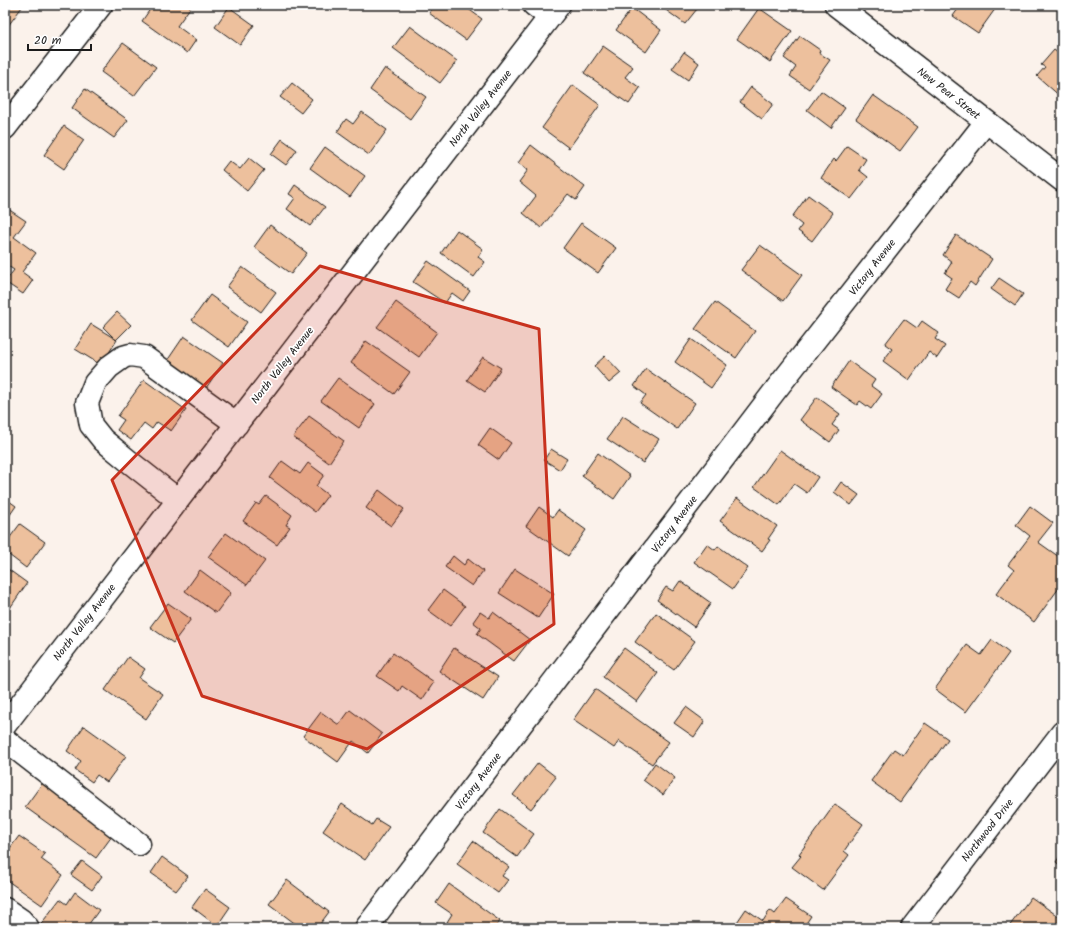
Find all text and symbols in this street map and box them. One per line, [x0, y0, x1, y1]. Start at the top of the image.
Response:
scale bar [28, 26, 91, 52]
text: 20 m [34, 31, 62, 50]
street label: New Pear Street [913, 63, 985, 125]
street label: North Valley Avenue [445, 66, 517, 151]
street label: Victory Avenue [845, 235, 901, 300]
street label: North Valley Avenue [247, 323, 319, 408]
street label: Victory Avenue [647, 492, 703, 557]
street label: North Valley Avenue [49, 580, 121, 665]
street label: Victory Avenue [451, 749, 507, 814]
street label: Northwood Drive [957, 795, 1018, 866]

